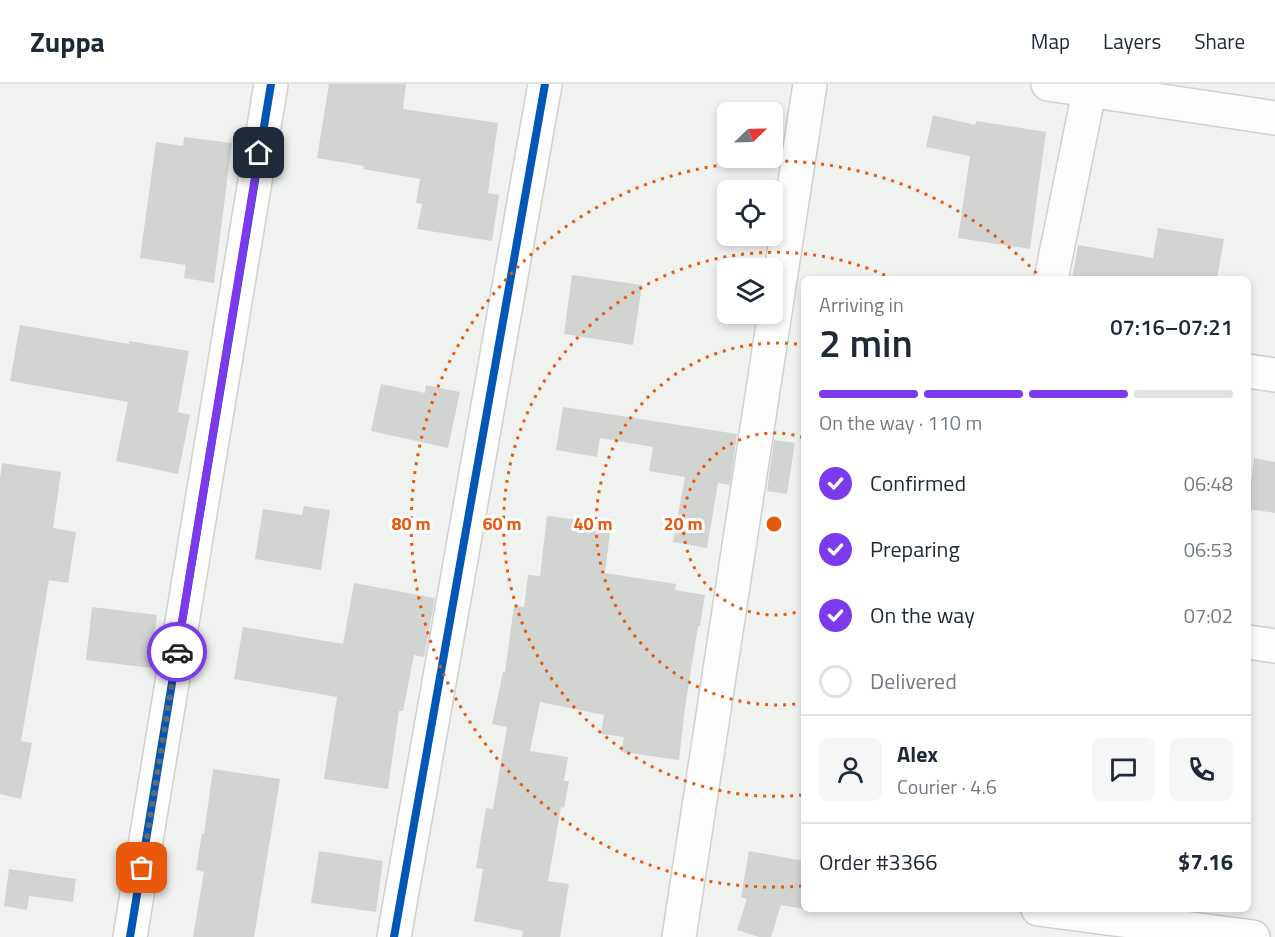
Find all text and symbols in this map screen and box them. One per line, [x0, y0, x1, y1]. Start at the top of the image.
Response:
text: Zuppa [30, 20, 105, 63]
text: Map [1031, 25, 1070, 57]
text: Layers [1103, 25, 1161, 57]
text: Share [1194, 25, 1245, 57]
north arrow [717, 102, 783, 168]
map controls [717, 102, 783, 324]
pin [233, 127, 284, 178]
icon: home [242, 136, 275, 169]
button: locate [717, 180, 783, 246]
button: layers [717, 258, 783, 324]
text: Arriving in [819, 289, 904, 320]
text: 07:16–07:21 [1110, 310, 1233, 344]
text: 2 min [819, 313, 913, 372]
text: On the way · 110 m [819, 407, 982, 438]
text: Confirmed [870, 466, 966, 500]
icon: check [819, 467, 852, 500]
text: 06:48 [1184, 468, 1233, 499]
text: 80 m [391, 510, 431, 537]
text: 60 m [482, 510, 522, 537]
text: 40 m [573, 510, 613, 537]
text: 20 m [663, 510, 703, 537]
centre of rings [764, 514, 784, 534]
text: Preparing [870, 532, 960, 566]
icon: check [819, 533, 852, 566]
text: 06:53 [1184, 534, 1233, 565]
text: On the way [870, 598, 975, 632]
icon: check [819, 599, 852, 632]
text: 07:02 [1184, 600, 1233, 631]
courier [147, 622, 207, 682]
icon: car [161, 636, 194, 669]
text: Delivered [870, 664, 957, 698]
text: Alex [897, 737, 938, 771]
button: person [819, 738, 882, 801]
button: chat [1092, 738, 1155, 801]
button: phone [1170, 738, 1233, 801]
text: Courier · 4.6 [897, 771, 997, 802]
pin [116, 842, 167, 893]
text: Order #3366 [819, 845, 938, 879]
text: $7.16 [1178, 845, 1233, 879]
icon: bag [125, 851, 158, 884]

